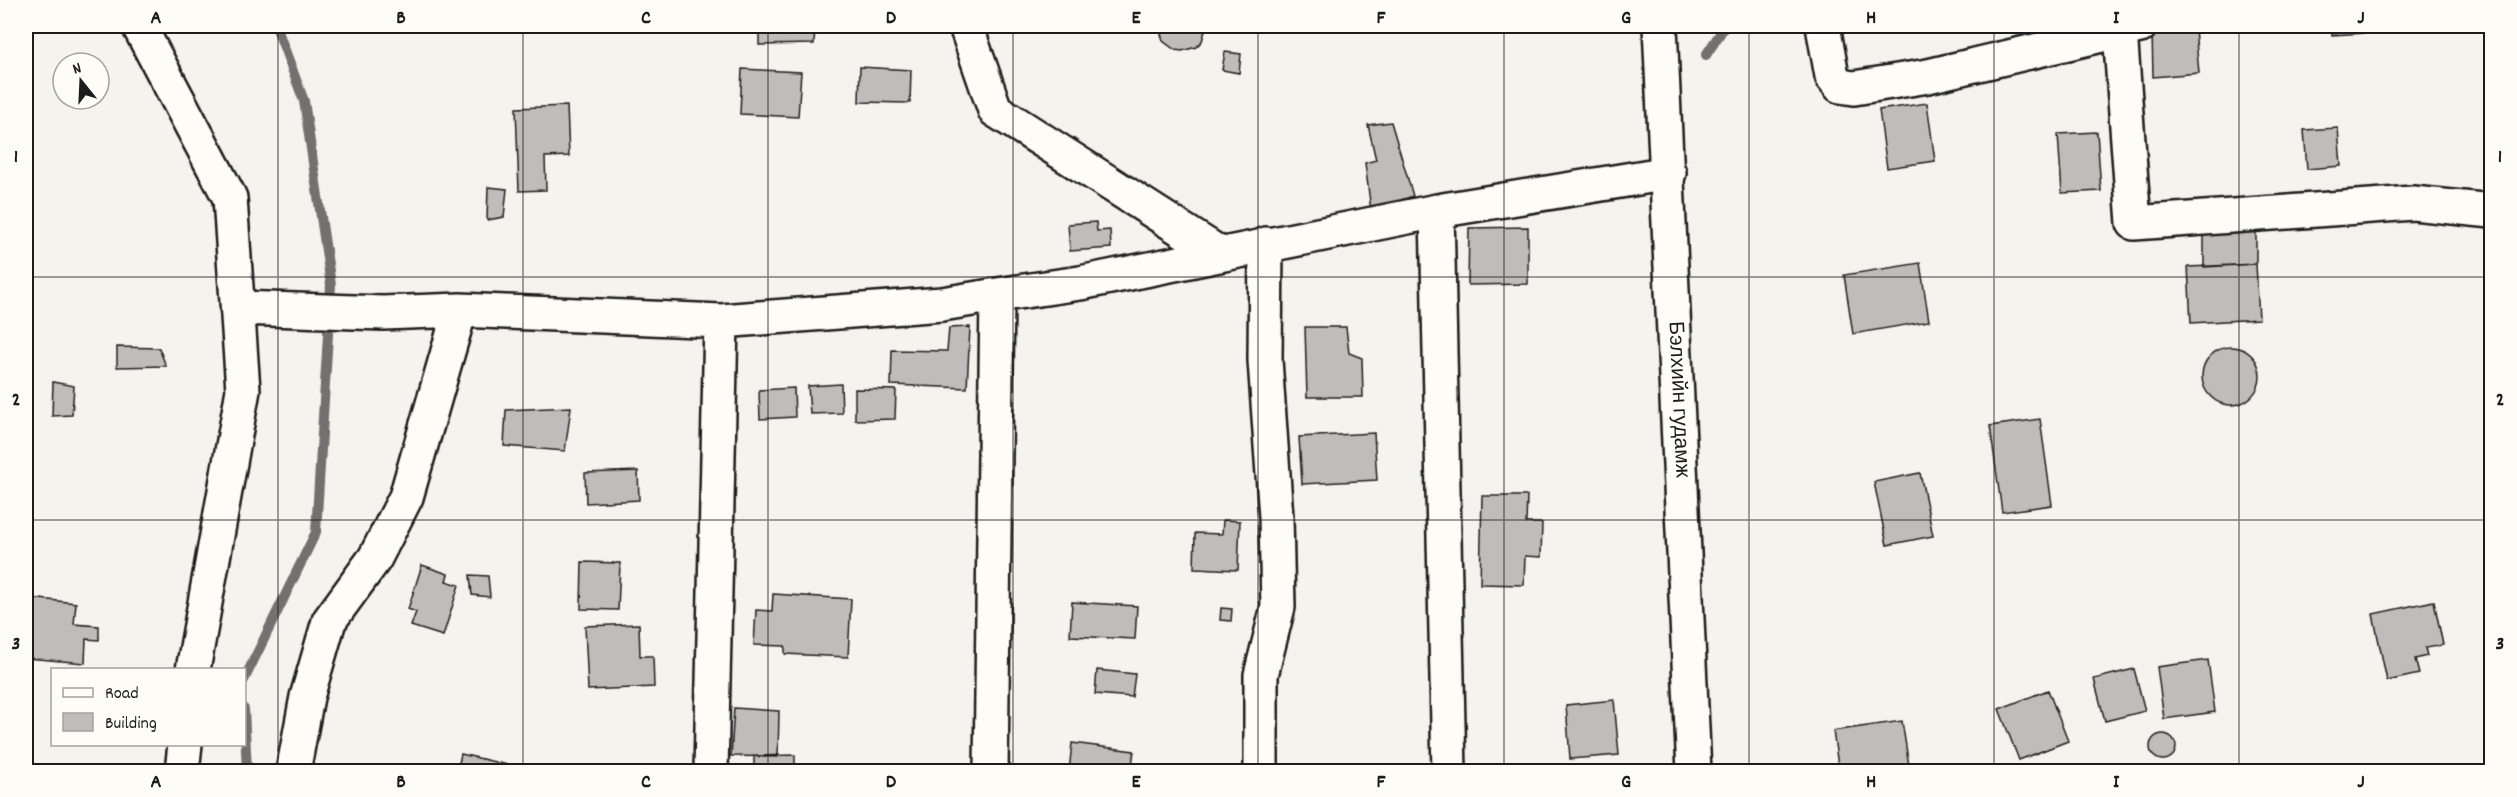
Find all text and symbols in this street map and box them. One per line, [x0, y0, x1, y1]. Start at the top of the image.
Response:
text: A [151, 5, 162, 33]
text: B [396, 5, 406, 33]
text: C [641, 5, 651, 33]
text: D [886, 5, 897, 33]
text: E [1131, 5, 1141, 33]
text: F [1377, 5, 1387, 33]
text: G [1621, 5, 1631, 33]
text: H [1866, 5, 1876, 33]
text: I [2113, 5, 2120, 33]
text: J [2357, 5, 2365, 33]
north arrow [51, 51, 111, 111]
text: N [70, 57, 85, 81]
text: 1 [14, 144, 18, 172]
text: 1 [2498, 144, 2502, 172]
street label: Бэлхийн гудамж [1658, 321, 1696, 479]
text: 2 [12, 387, 20, 415]
text: 2 [2496, 387, 2504, 415]
text: 3 [12, 631, 20, 659]
text: 3 [2496, 631, 2504, 659]
legend [51, 668, 246, 746]
text: Road [105, 682, 139, 707]
text: Building [105, 712, 157, 737]
text: A [151, 769, 162, 797]
text: B [396, 769, 406, 797]
text: C [641, 769, 651, 797]
text: D [886, 769, 897, 797]
text: E [1131, 769, 1141, 797]
text: F [1377, 769, 1387, 797]
text: G [1621, 769, 1631, 797]
text: H [1866, 769, 1876, 797]
text: I [2113, 769, 2120, 797]
text: J [2357, 769, 2365, 797]

